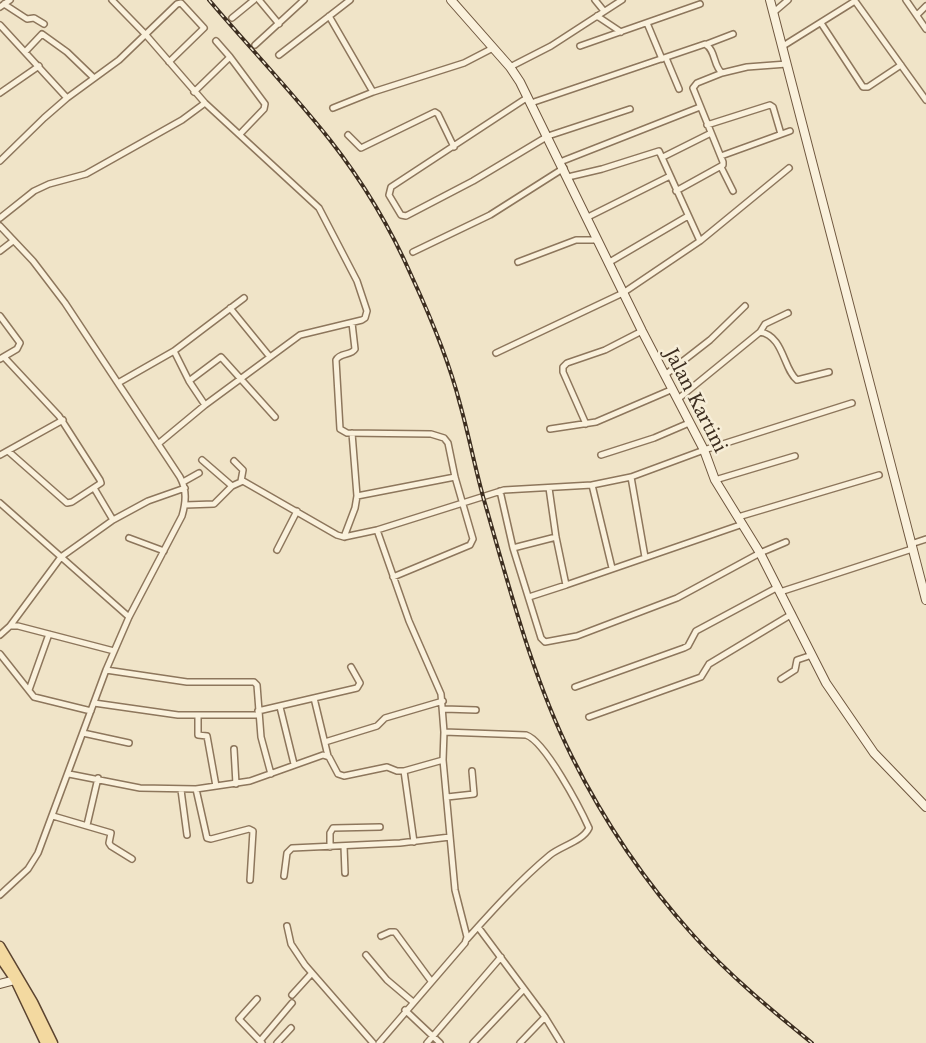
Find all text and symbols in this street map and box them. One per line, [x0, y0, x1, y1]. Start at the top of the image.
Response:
street label: Jalan Kartini [660, 345, 730, 457]

